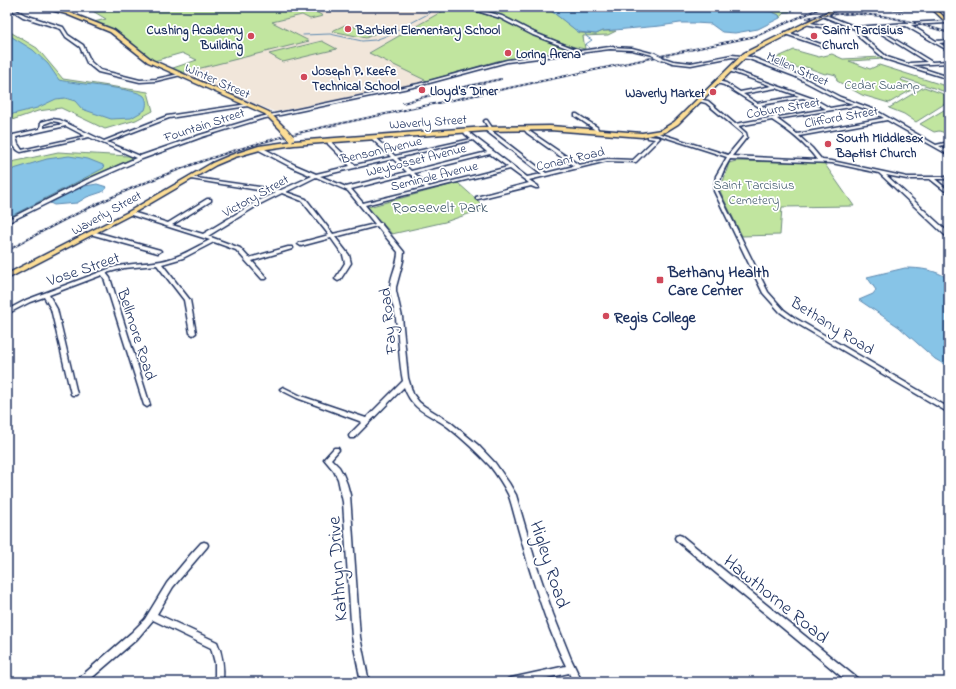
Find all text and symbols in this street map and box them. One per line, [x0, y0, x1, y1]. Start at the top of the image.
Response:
place label: Cushing Academy Building [147, 21, 243, 57]
place label: Barbieri Elementary School [355, 21, 500, 42]
place label: Saint Tarcisius Church [822, 21, 904, 55]
marker: Barbieri Elementary School [343, 24, 353, 34]
marker: Cushing Academy Building [246, 31, 256, 41]
marker: Saint Tarcisius Church [809, 31, 819, 41]
place label: Loring Arena [516, 45, 581, 66]
street label: Mellen Street [763, 47, 832, 92]
marker: Loring Arena [503, 48, 513, 58]
street label: Winter Street [182, 59, 254, 104]
place label: Joseph P. Keefe Technical School [312, 62, 400, 96]
marker: Joseph P. Keefe Technical School [299, 72, 309, 82]
park label: Cedar Swamp [844, 76, 920, 95]
place label: Lloyd's Diner [430, 82, 499, 103]
place label: Waverly Market [625, 84, 706, 105]
marker: Lloyd's Diner [417, 85, 427, 95]
marker: Waverly Market [708, 87, 718, 97]
street label: Coburn Street [745, 93, 822, 124]
street label: Clifford Street [803, 102, 880, 133]
street label: Fountain Street [161, 103, 248, 148]
street label: Waverly Street [389, 110, 468, 136]
place label: South Middlesex Baptist Church [835, 129, 924, 163]
street label: Benson Avenue [338, 132, 424, 169]
street label: Weybosset Avenue [364, 139, 469, 183]
marker: South Middlesex Baptist Church [823, 139, 833, 149]
street label: Conant Road [534, 142, 607, 177]
street label: Seminole Avenue [389, 156, 480, 197]
street label: Victory Street [218, 170, 293, 224]
park label: Saint Tarcisius Cemetery [713, 176, 795, 211]
street label: Waverly Street [68, 186, 146, 241]
park label: Roosevelt Park [392, 196, 489, 220]
street label: Vose Street [43, 246, 124, 294]
place label: Bethany Health Care Center [667, 261, 770, 303]
marker: Bethany Health Care Center [655, 275, 665, 285]
street label: Bellmore Road [110, 285, 162, 383]
street label: Fay Road [374, 286, 405, 356]
street label: Bethany Road [784, 291, 879, 362]
place label: Regis College [613, 306, 697, 331]
marker: Regis College [601, 311, 611, 321]
street label: Kathryn Drive [321, 515, 357, 622]
street label: Higley Road [520, 518, 576, 613]
street label: Hawthorne Road [717, 549, 834, 651]

